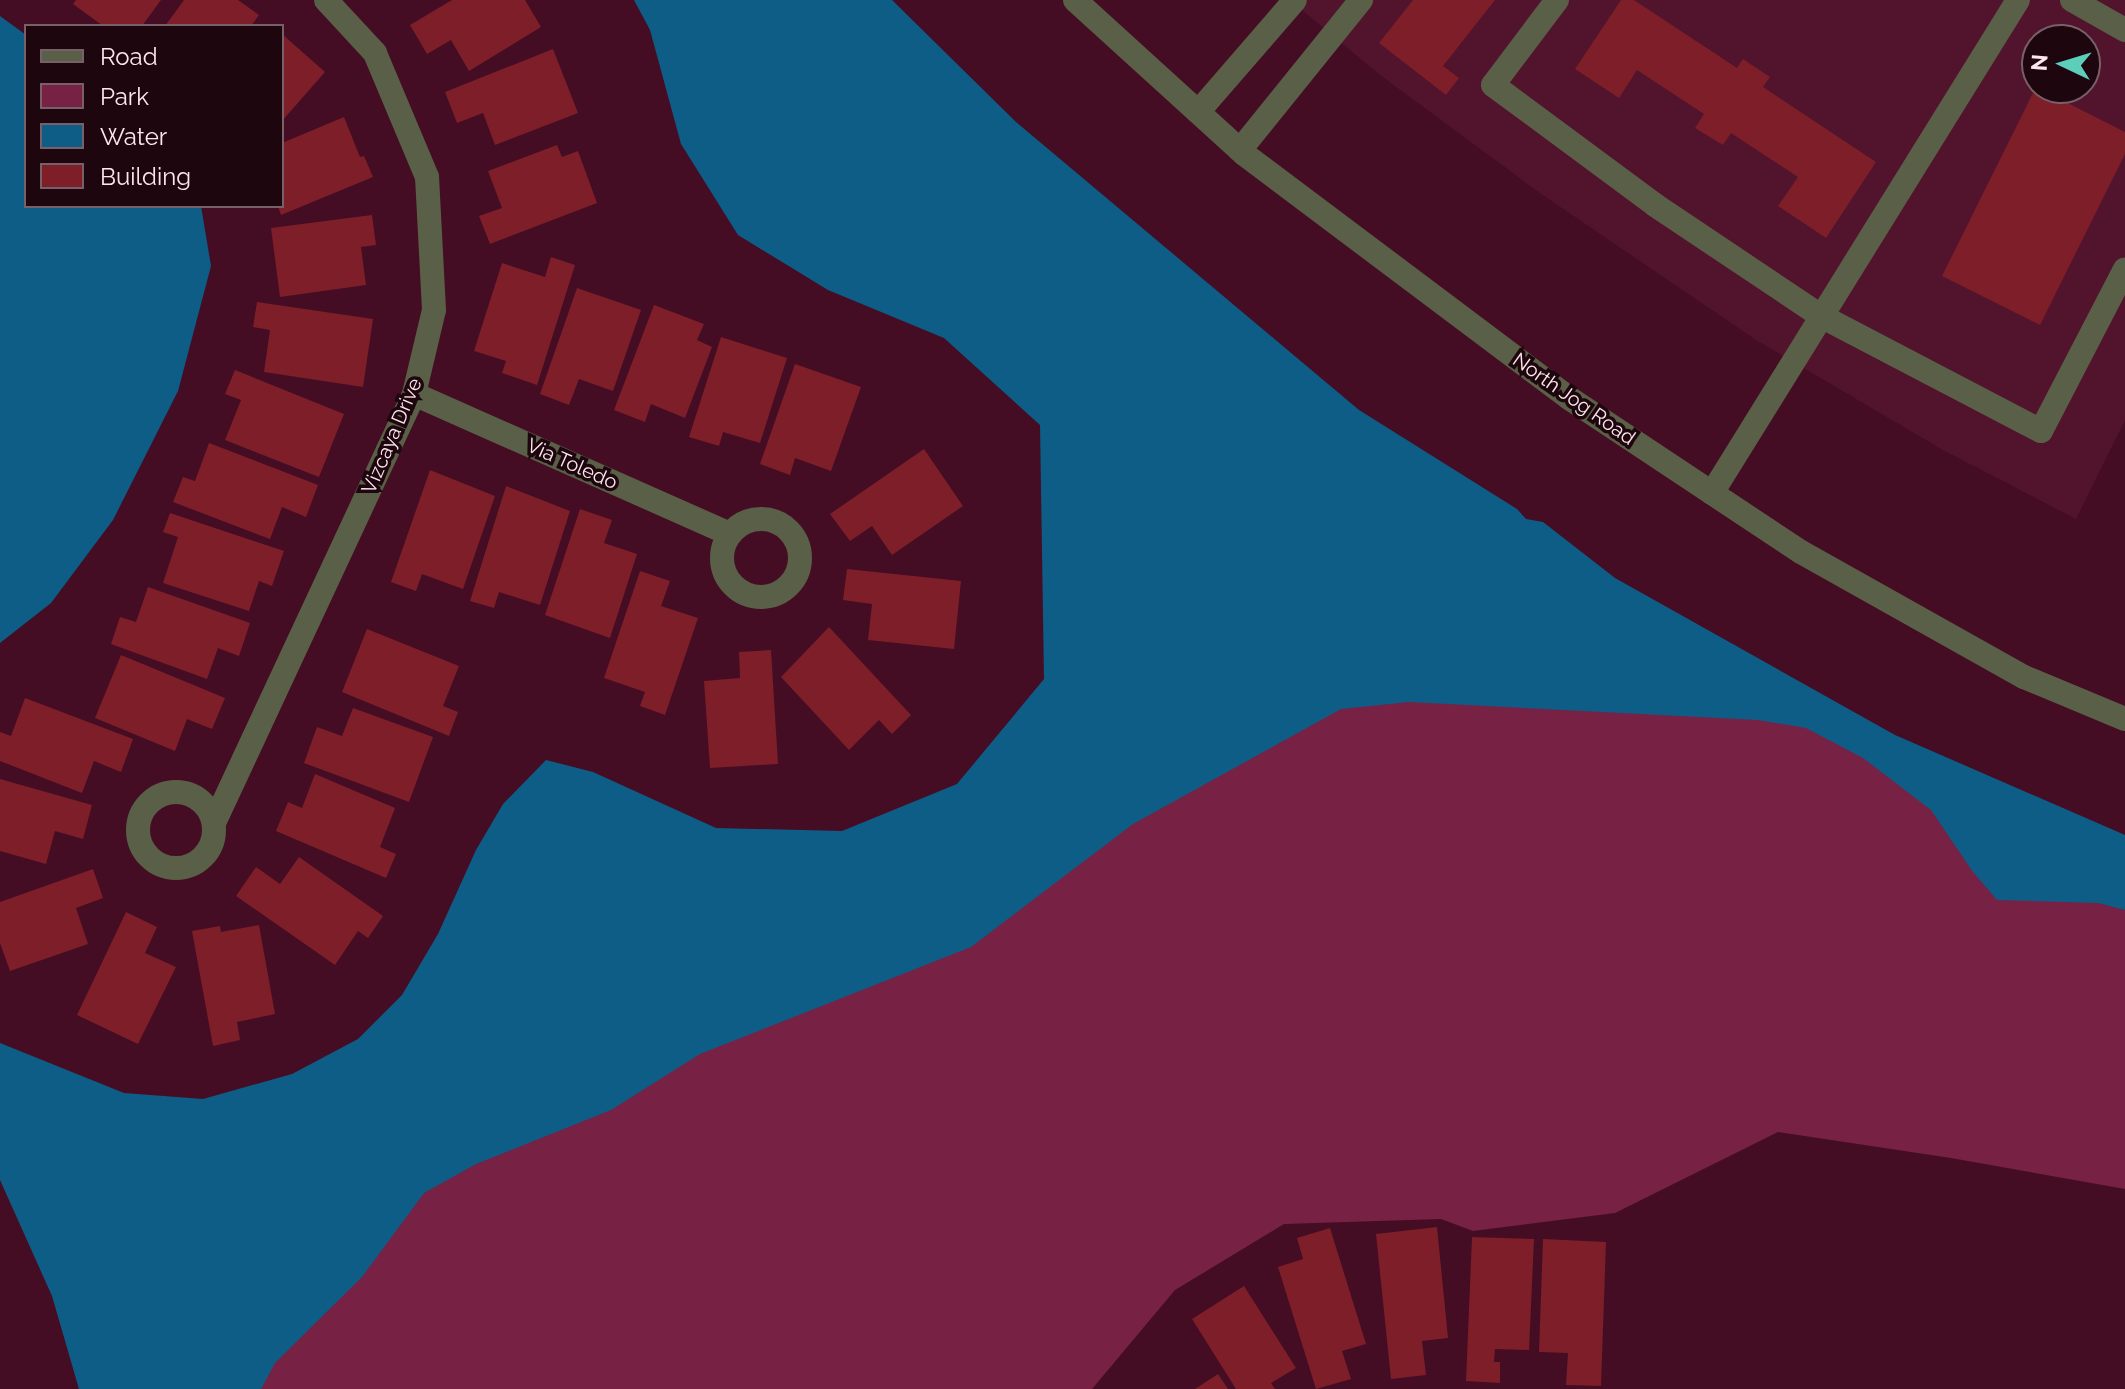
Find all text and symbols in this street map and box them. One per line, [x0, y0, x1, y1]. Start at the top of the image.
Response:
legend [24, 24, 284, 208]
north arrow [2021, 24, 2101, 104]
text: Road [100, 42, 158, 71]
text: N [2025, 53, 2053, 72]
text: Park [100, 82, 149, 111]
text: Water [100, 122, 167, 151]
text: Building [100, 162, 191, 191]
street label: North Jog Road [1508, 348, 1640, 450]
street label: Vizcaya Drive [357, 375, 427, 497]
street label: Via Toledo [523, 433, 621, 495]

